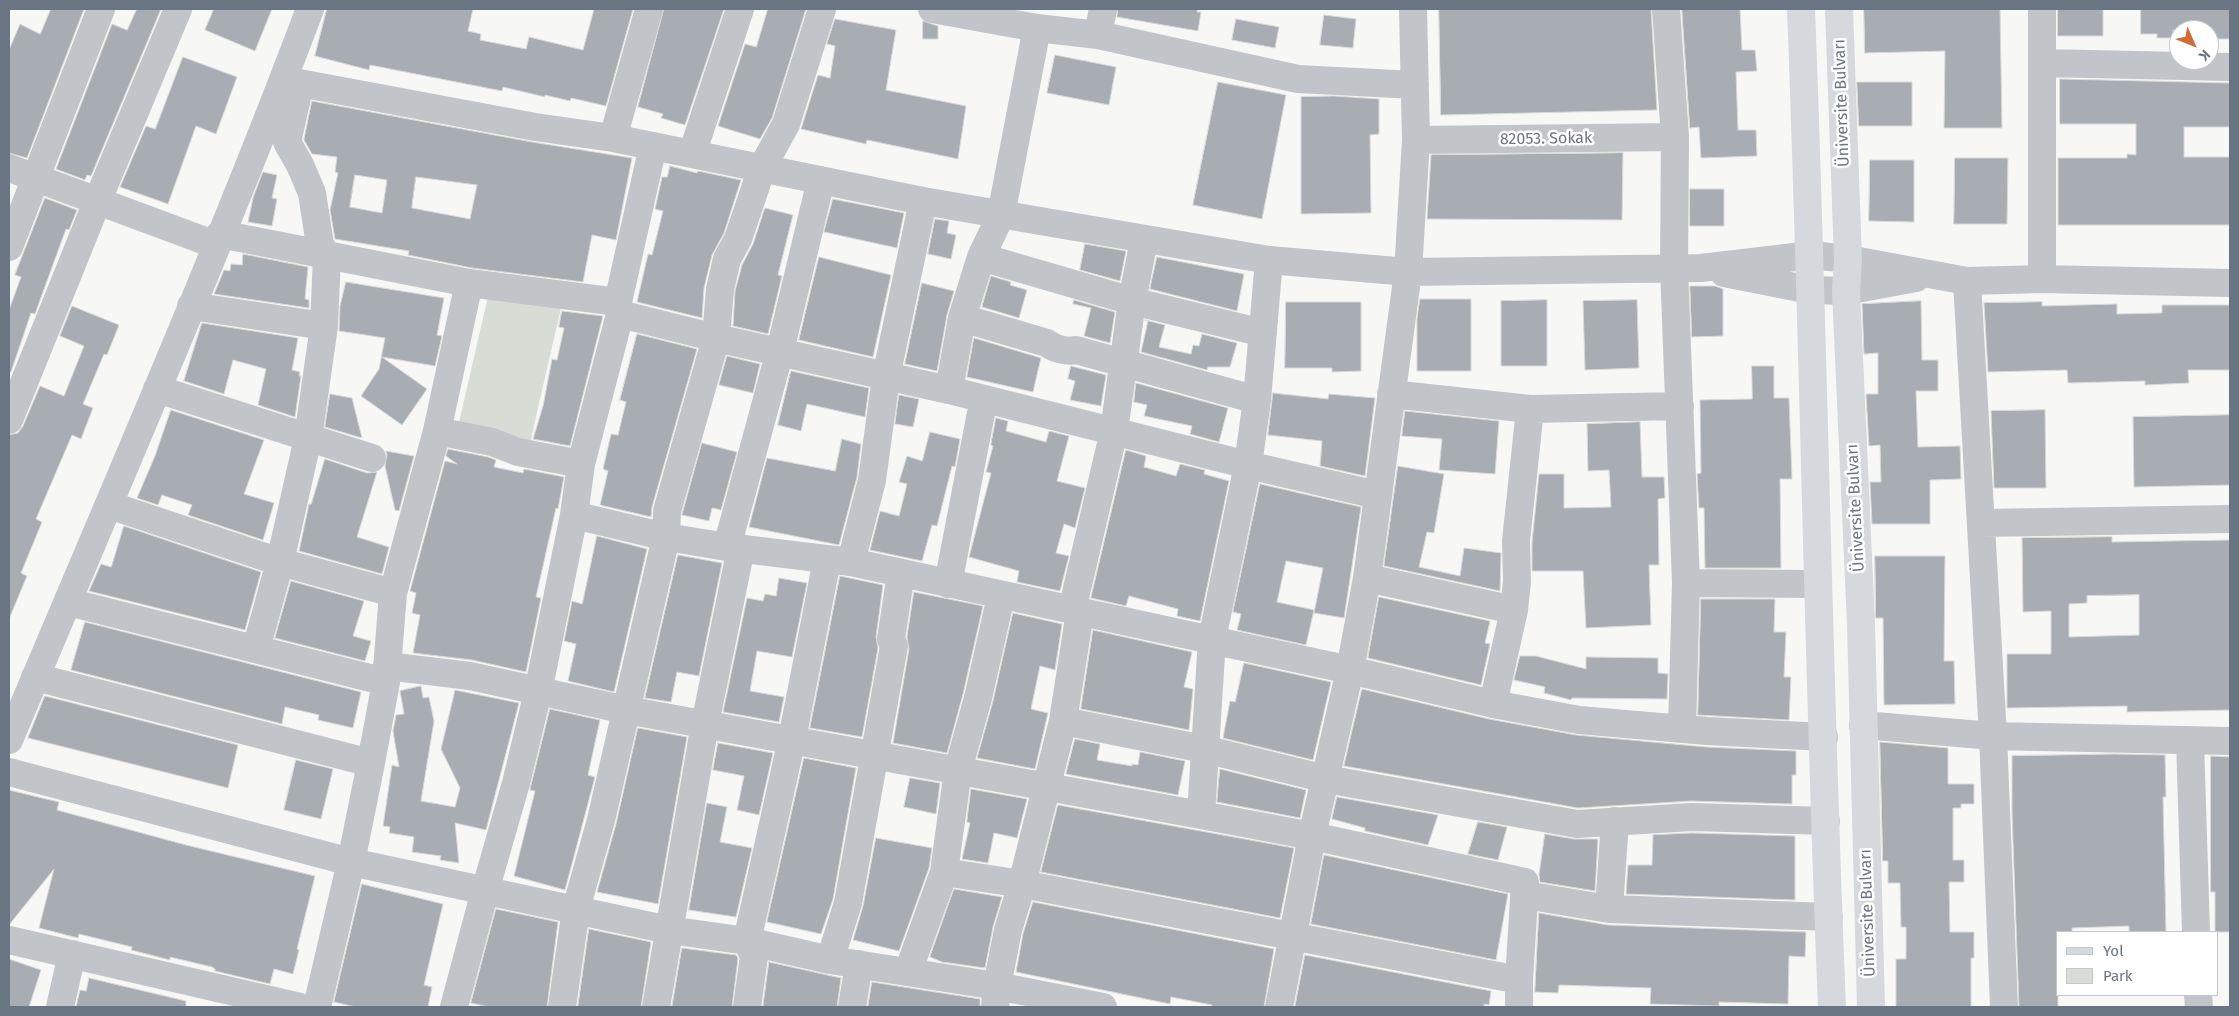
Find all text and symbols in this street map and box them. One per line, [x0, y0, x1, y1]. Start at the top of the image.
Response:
north arrow [2169, 20, 2219, 70]
street label: Üniversite Bulvarı [1830, 39, 1854, 167]
text: K [2195, 46, 2214, 64]
street label: 82053. Sokak [1500, 129, 1592, 149]
street label: Üniversite Bulvarı [1843, 444, 1869, 572]
street label: Üniversite Bulvarı [1856, 849, 1880, 977]
legend [2056, 931, 2219, 996]
text: Yol [2103, 942, 2124, 960]
text: Park [2103, 967, 2133, 985]

